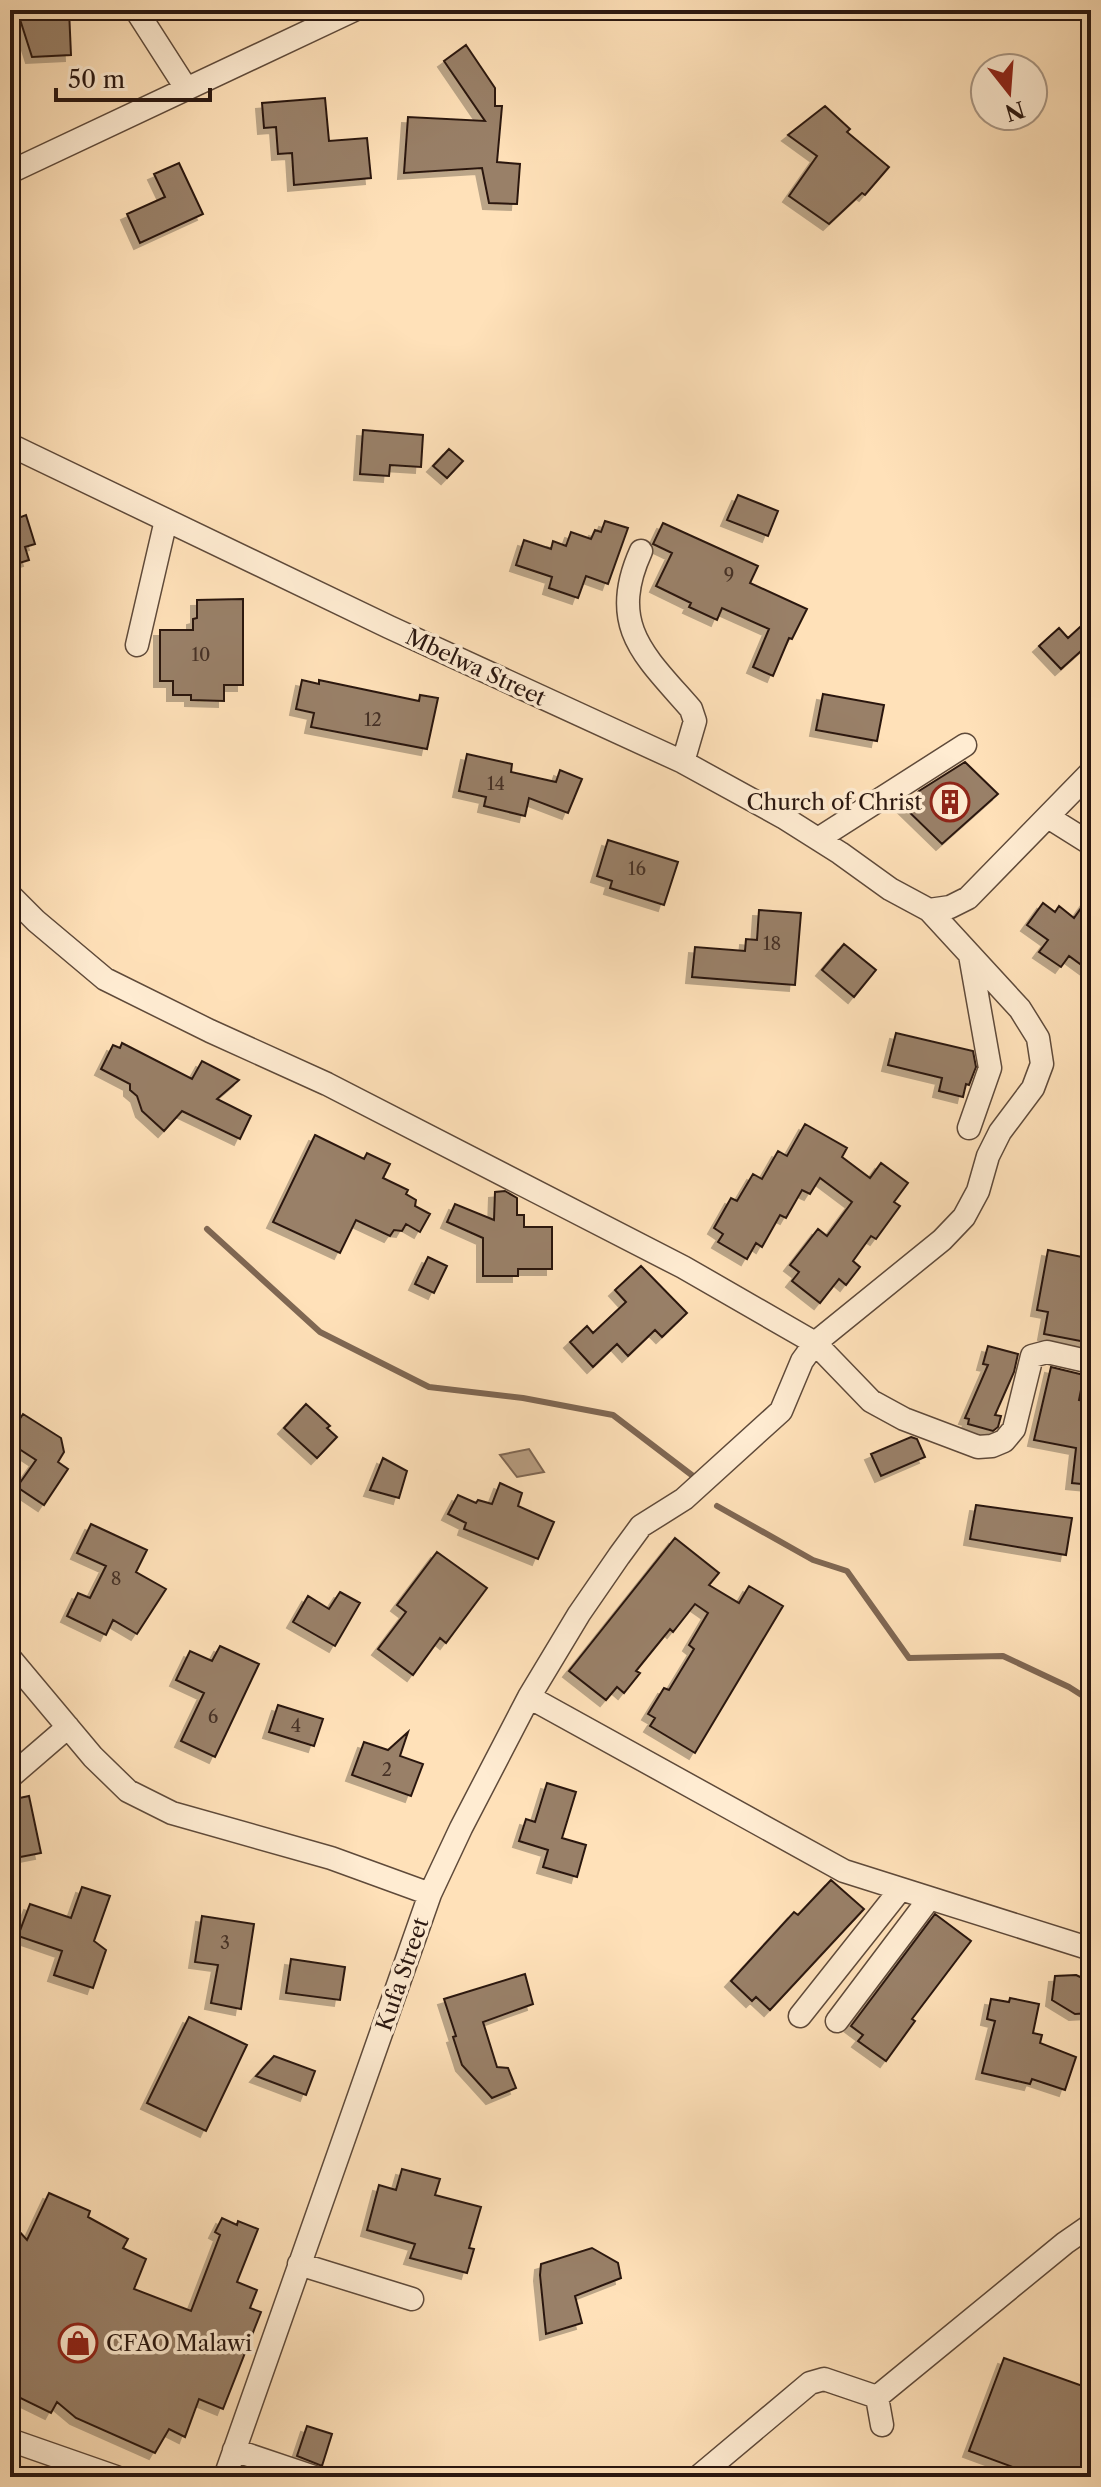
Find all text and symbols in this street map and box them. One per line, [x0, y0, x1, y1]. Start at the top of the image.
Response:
scale bar [56, 52, 210, 102]
north arrow [969, 52, 1049, 132]
text: 50 m [68, 65, 125, 94]
text: N [1002, 95, 1028, 126]
house number: 9 [724, 564, 734, 586]
street label: Mbelwa Street [402, 623, 550, 712]
house number: 10 [192, 644, 210, 666]
house number: 12 [364, 709, 382, 731]
house number: 14 [487, 773, 505, 795]
building icon: Church of Christ [929, 781, 971, 823]
place label: Church of Christ [747, 789, 922, 816]
house number: 16 [628, 858, 646, 880]
house number: 18 [763, 933, 781, 955]
house number: 8 [111, 1568, 121, 1590]
house number: 6 [208, 1706, 218, 1728]
house number: 4 [291, 1715, 301, 1737]
house number: 2 [382, 1759, 392, 1781]
street label: Kufa Street [370, 1914, 435, 2034]
house number: 3 [220, 1932, 230, 1954]
shop icon: CFAO Malawi [57, 2322, 99, 2364]
place label: CFAO Malawi [106, 2330, 252, 2357]

